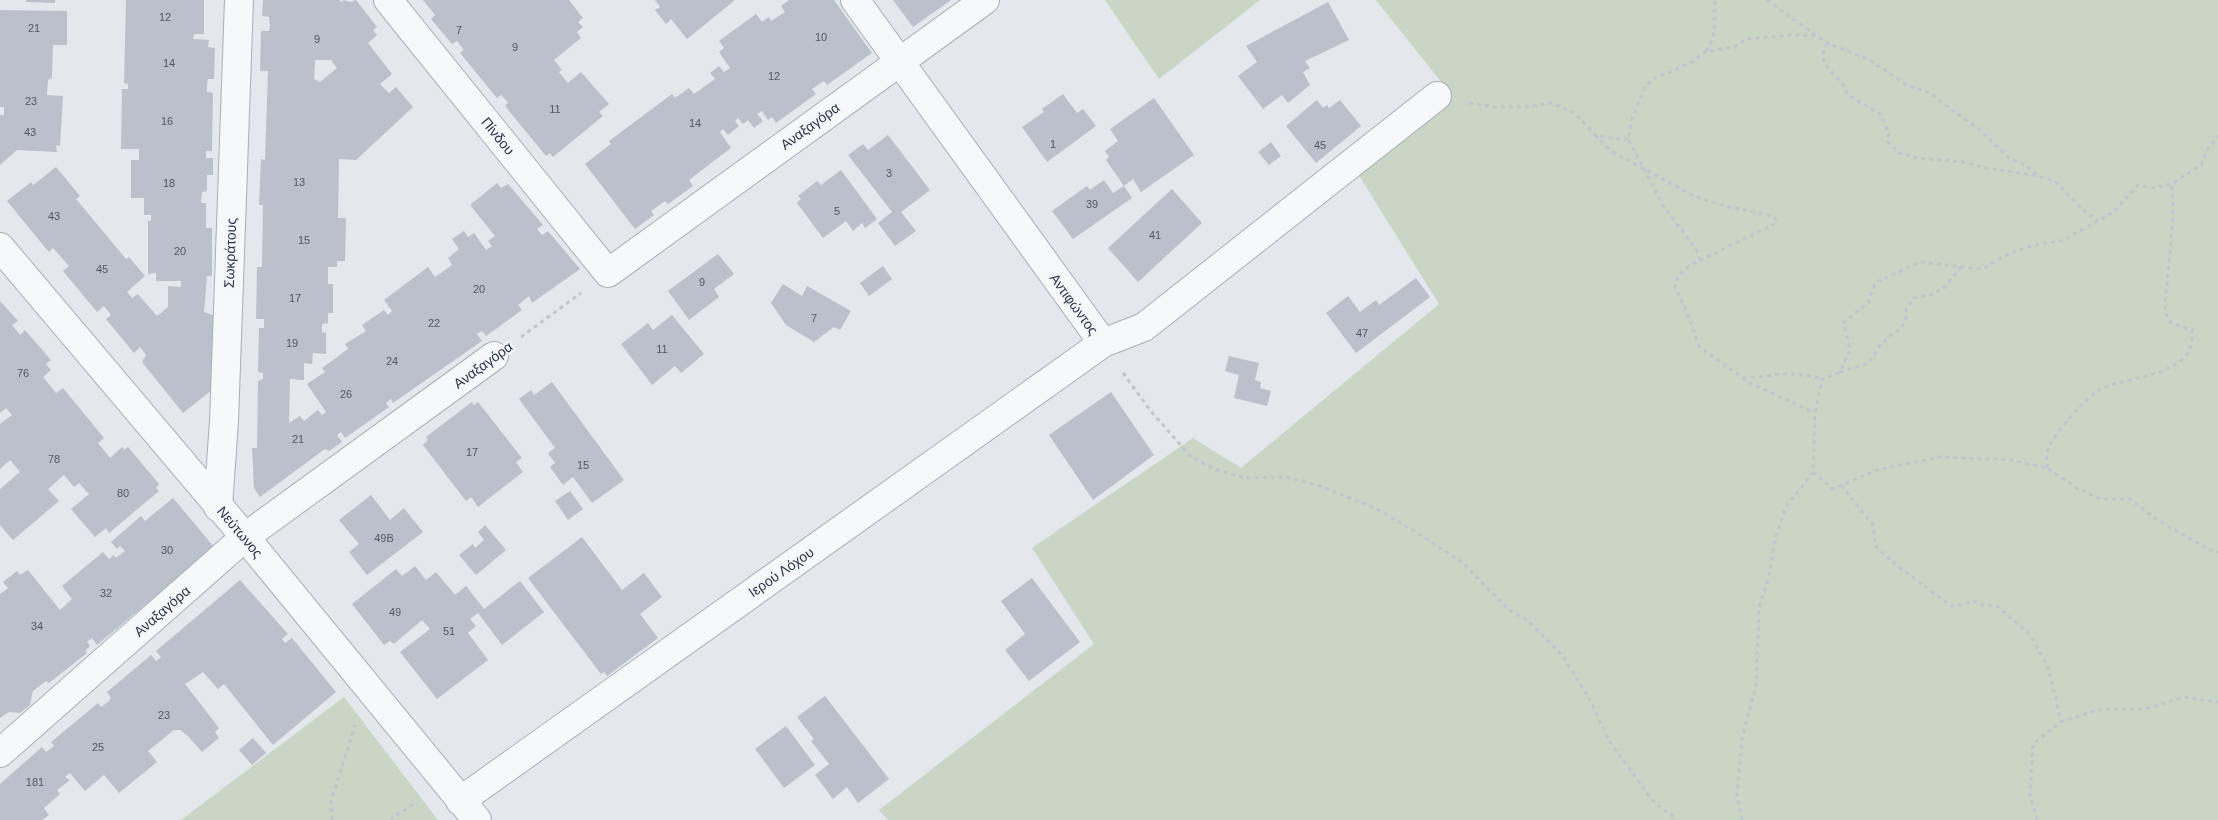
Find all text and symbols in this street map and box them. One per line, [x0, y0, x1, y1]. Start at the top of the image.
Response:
house number: 12 [159, 11, 171, 23]
house number: 21 [28, 22, 40, 34]
house number: 7 [456, 24, 462, 36]
house number: 10 [815, 31, 827, 43]
house number: 9 [314, 33, 320, 45]
house number: 9 [512, 41, 518, 53]
house number: 14 [163, 57, 175, 69]
house number: 12 [768, 70, 780, 82]
house number: 23 [25, 95, 37, 107]
street label: Αναξαγόρα [777, 99, 843, 153]
house number: 11 [549, 103, 561, 115]
street label: Πίνδου [478, 114, 518, 158]
house number: 16 [161, 115, 173, 127]
house number: 14 [689, 117, 701, 129]
house number: 43 [24, 126, 36, 138]
house number: 1 [1050, 138, 1056, 150]
house number: 45 [1314, 139, 1326, 151]
house number: 3 [886, 167, 892, 179]
house number: 13 [293, 176, 305, 188]
house number: 18 [163, 177, 175, 189]
house number: 39 [1086, 198, 1098, 210]
house number: 5 [834, 205, 840, 217]
house number: 43 [48, 210, 60, 222]
street label: Σωκράτους [221, 217, 239, 288]
house number: 41 [1149, 229, 1161, 241]
house number: 15 [298, 234, 310, 246]
house number: 20 [174, 245, 186, 257]
house number: 45 [96, 263, 108, 275]
street label: Αντιφώντος [1046, 270, 1102, 338]
house number: 9 [699, 276, 705, 288]
house number: 20 [473, 283, 485, 295]
house number: 17 [289, 292, 301, 304]
house number: 7 [811, 312, 817, 324]
house number: 22 [428, 317, 440, 329]
house number: 47 [1356, 327, 1368, 339]
house number: 19 [286, 337, 298, 349]
street label: Αναξαγόρα [450, 338, 516, 392]
house number: 11 [656, 343, 668, 355]
house number: 24 [386, 355, 398, 367]
house number: 76 [17, 367, 29, 379]
house number: 26 [340, 388, 352, 400]
house number: 21 [292, 433, 304, 445]
house number: 17 [466, 446, 478, 458]
house number: 78 [48, 453, 60, 465]
house number: 15 [577, 459, 589, 471]
house number: 80 [117, 487, 129, 499]
street label: Νεύτωνος [214, 503, 266, 561]
house number: 49Β [374, 532, 394, 544]
house number: 30 [161, 544, 173, 556]
street label: Ιερού Λόχου [745, 544, 817, 600]
street label: Αναξαγόρα [131, 582, 193, 640]
house number: 32 [100, 587, 112, 599]
house number: 49 [389, 606, 401, 618]
house number: 34 [31, 620, 43, 632]
house number: 51 [443, 625, 455, 637]
house number: 23 [158, 709, 170, 721]
house number: 25 [92, 741, 104, 753]
house number: 181 [26, 776, 44, 788]

